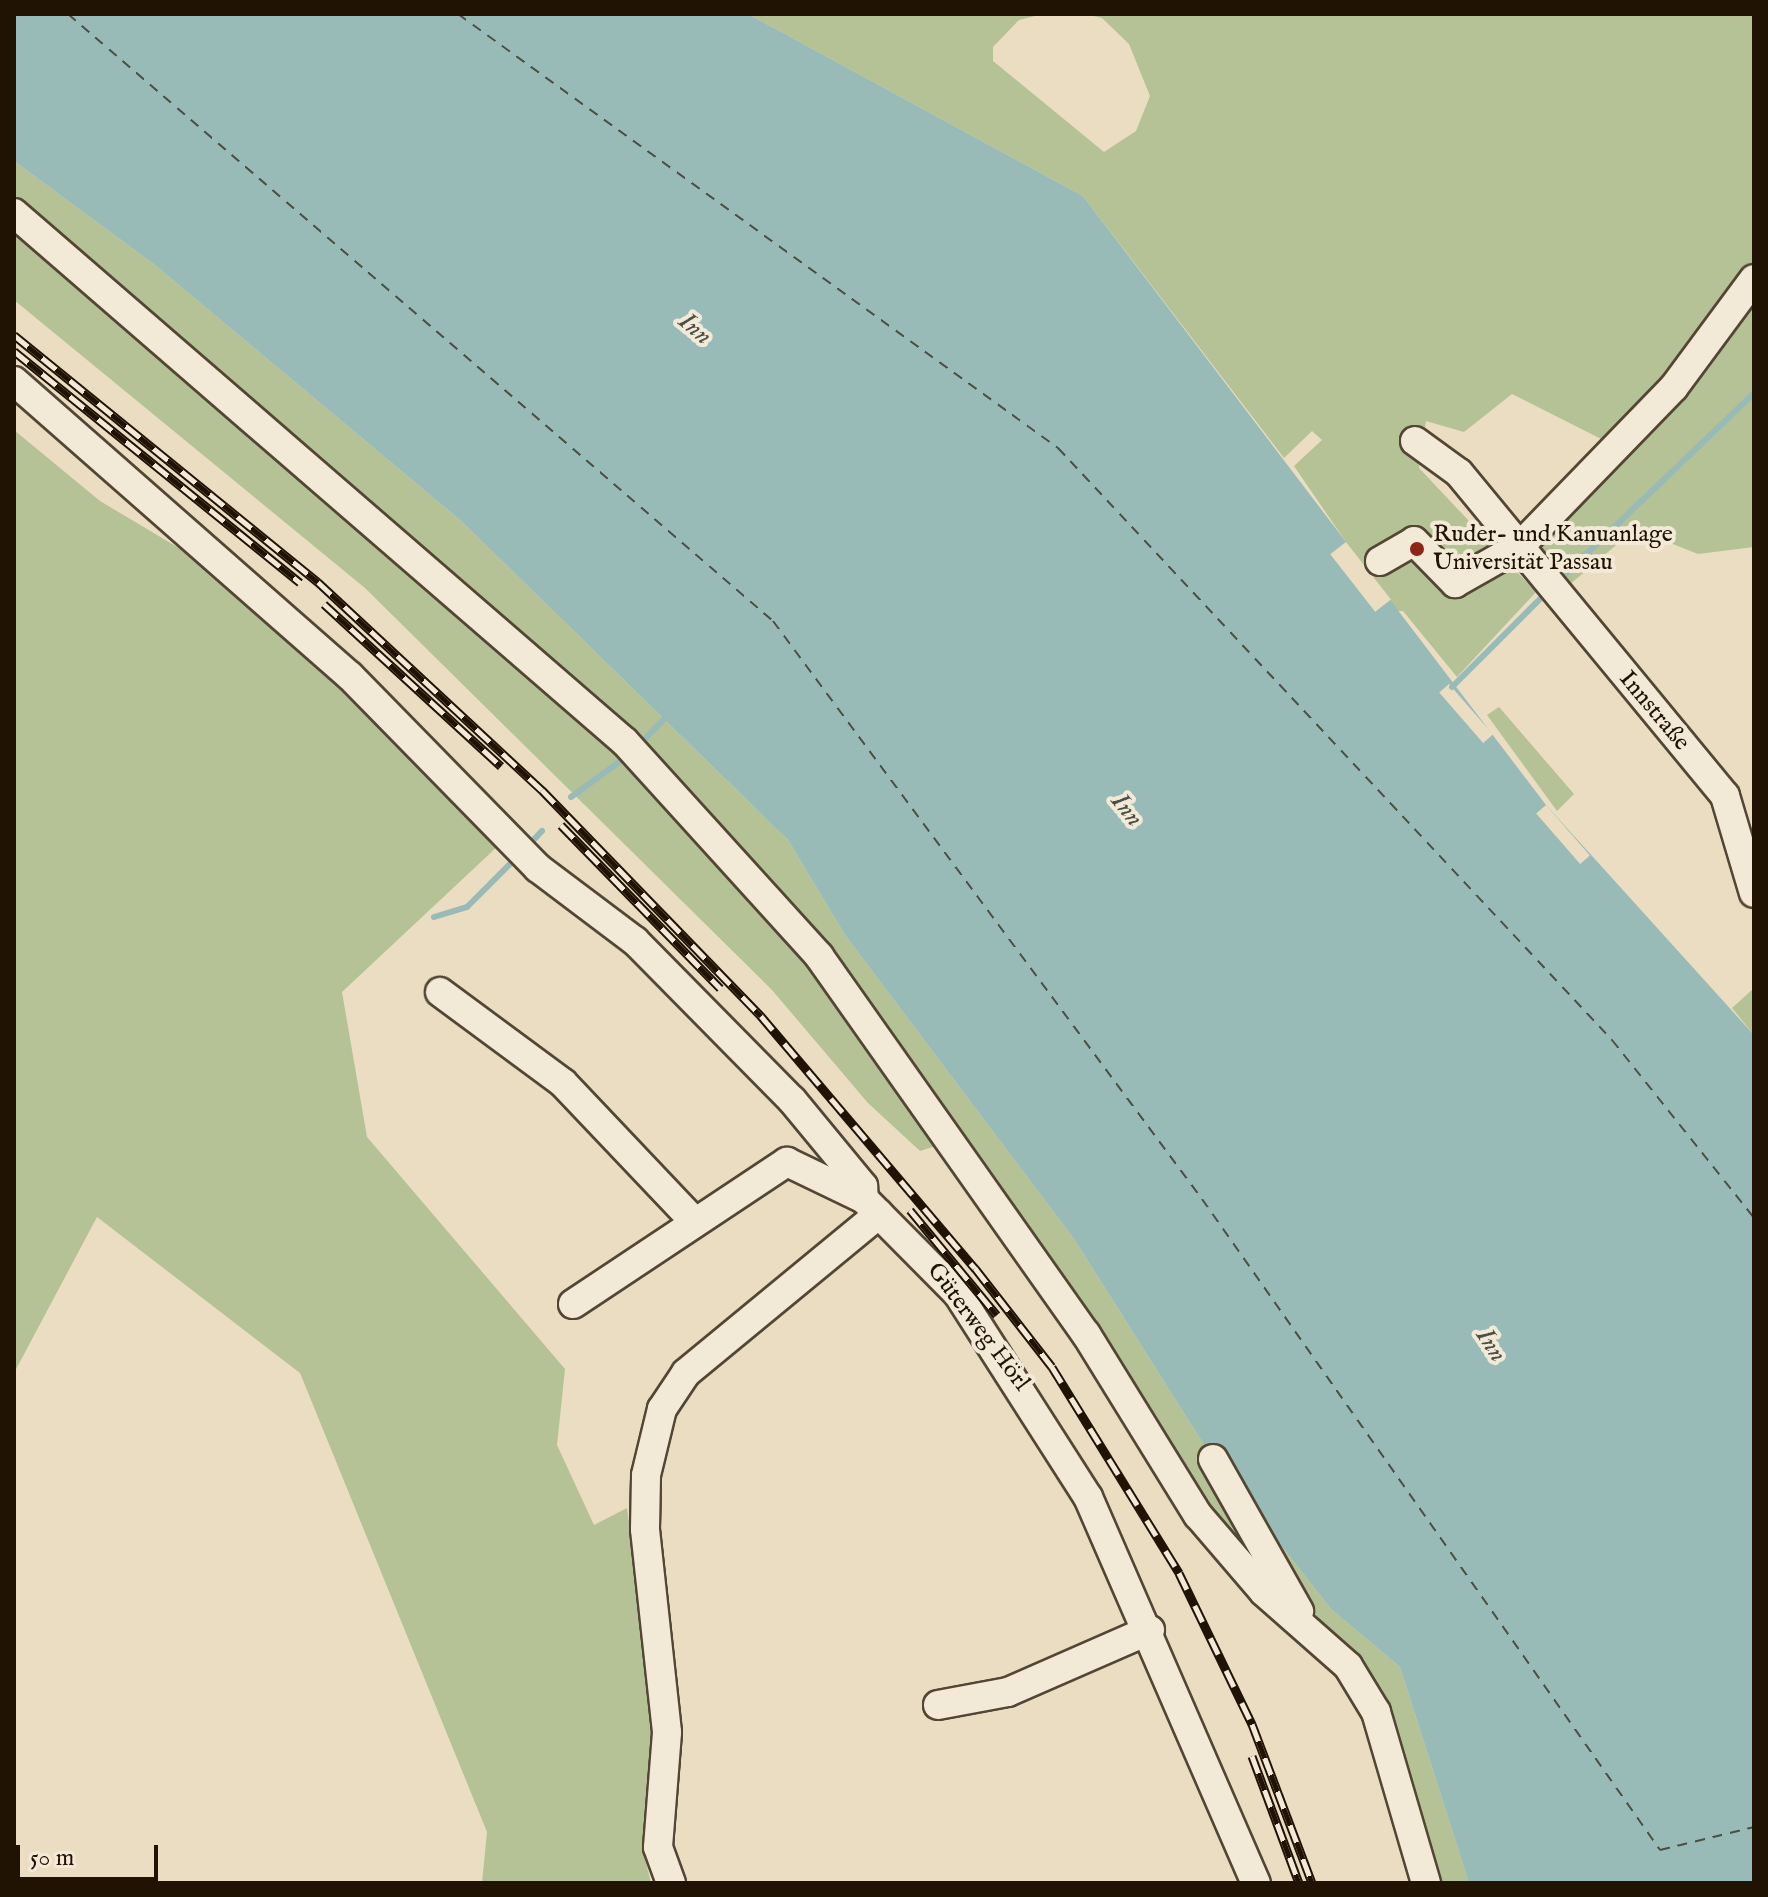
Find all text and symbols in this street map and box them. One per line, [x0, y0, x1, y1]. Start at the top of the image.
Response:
water label: Inn [672, 306, 718, 352]
place label: Ruder- und Kanuanlage Universität Passau [1433, 521, 1673, 577]
marker: Ruder- und Kanuanlage Universität Passau [1408, 540, 1426, 558]
street label: Innstraße [1612, 665, 1696, 757]
water label: Inn [1104, 787, 1150, 833]
street label: Güterweg Hörl [920, 1257, 1036, 1397]
water label: Inn [1469, 1322, 1513, 1368]
scale bar [20, 1829, 162, 1879]
text: 50 m [30, 1843, 74, 1874]

